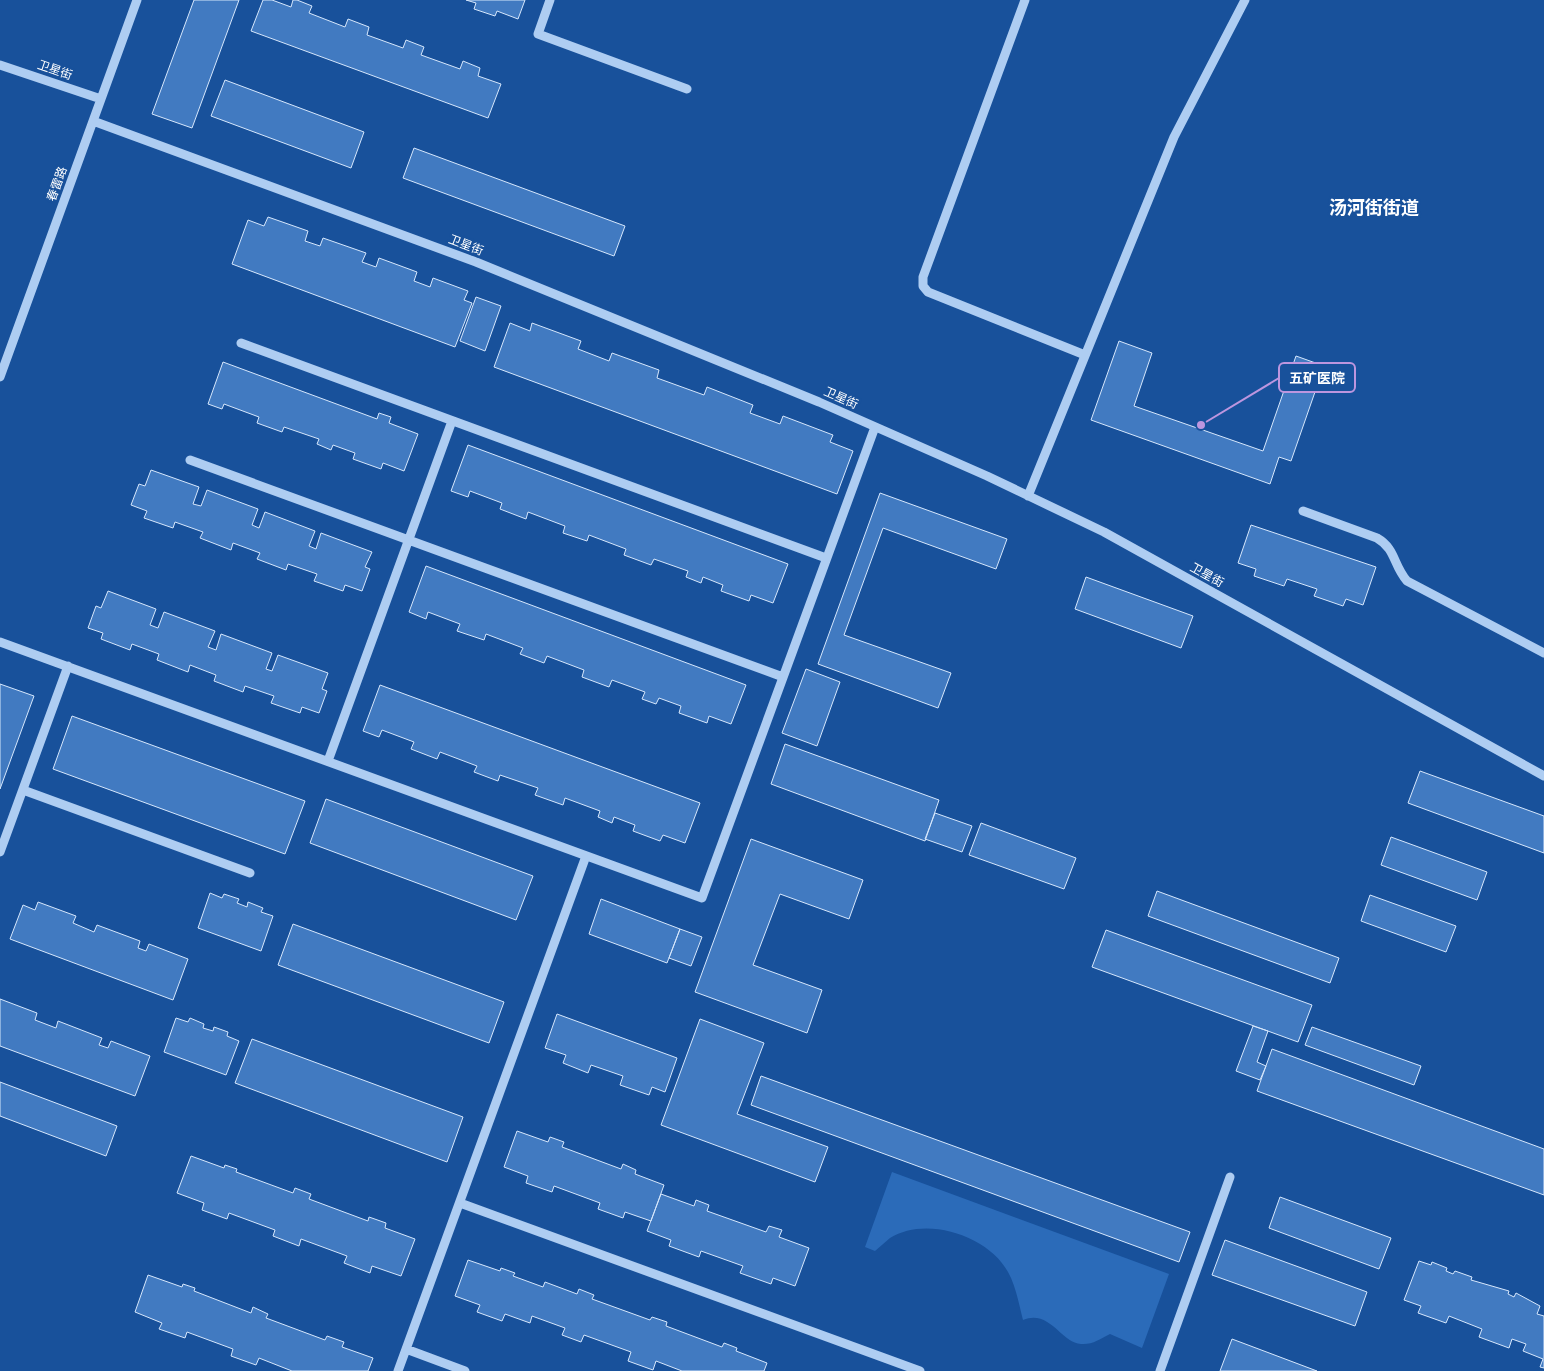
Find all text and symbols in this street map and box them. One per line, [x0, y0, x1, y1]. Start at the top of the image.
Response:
street label: 卫星街 [36, 58, 74, 82]
street label: 春雷路 [44, 165, 70, 203]
district label: 汤河街街道 [1329, 198, 1419, 218]
street label: 卫星街 [447, 232, 485, 258]
callout: 五矿医院 [1279, 363, 1355, 392]
text: 五矿医院 [1289, 370, 1345, 386]
street label: 卫星街 [822, 384, 860, 412]
street label: 卫星街 [1188, 560, 1226, 590]

